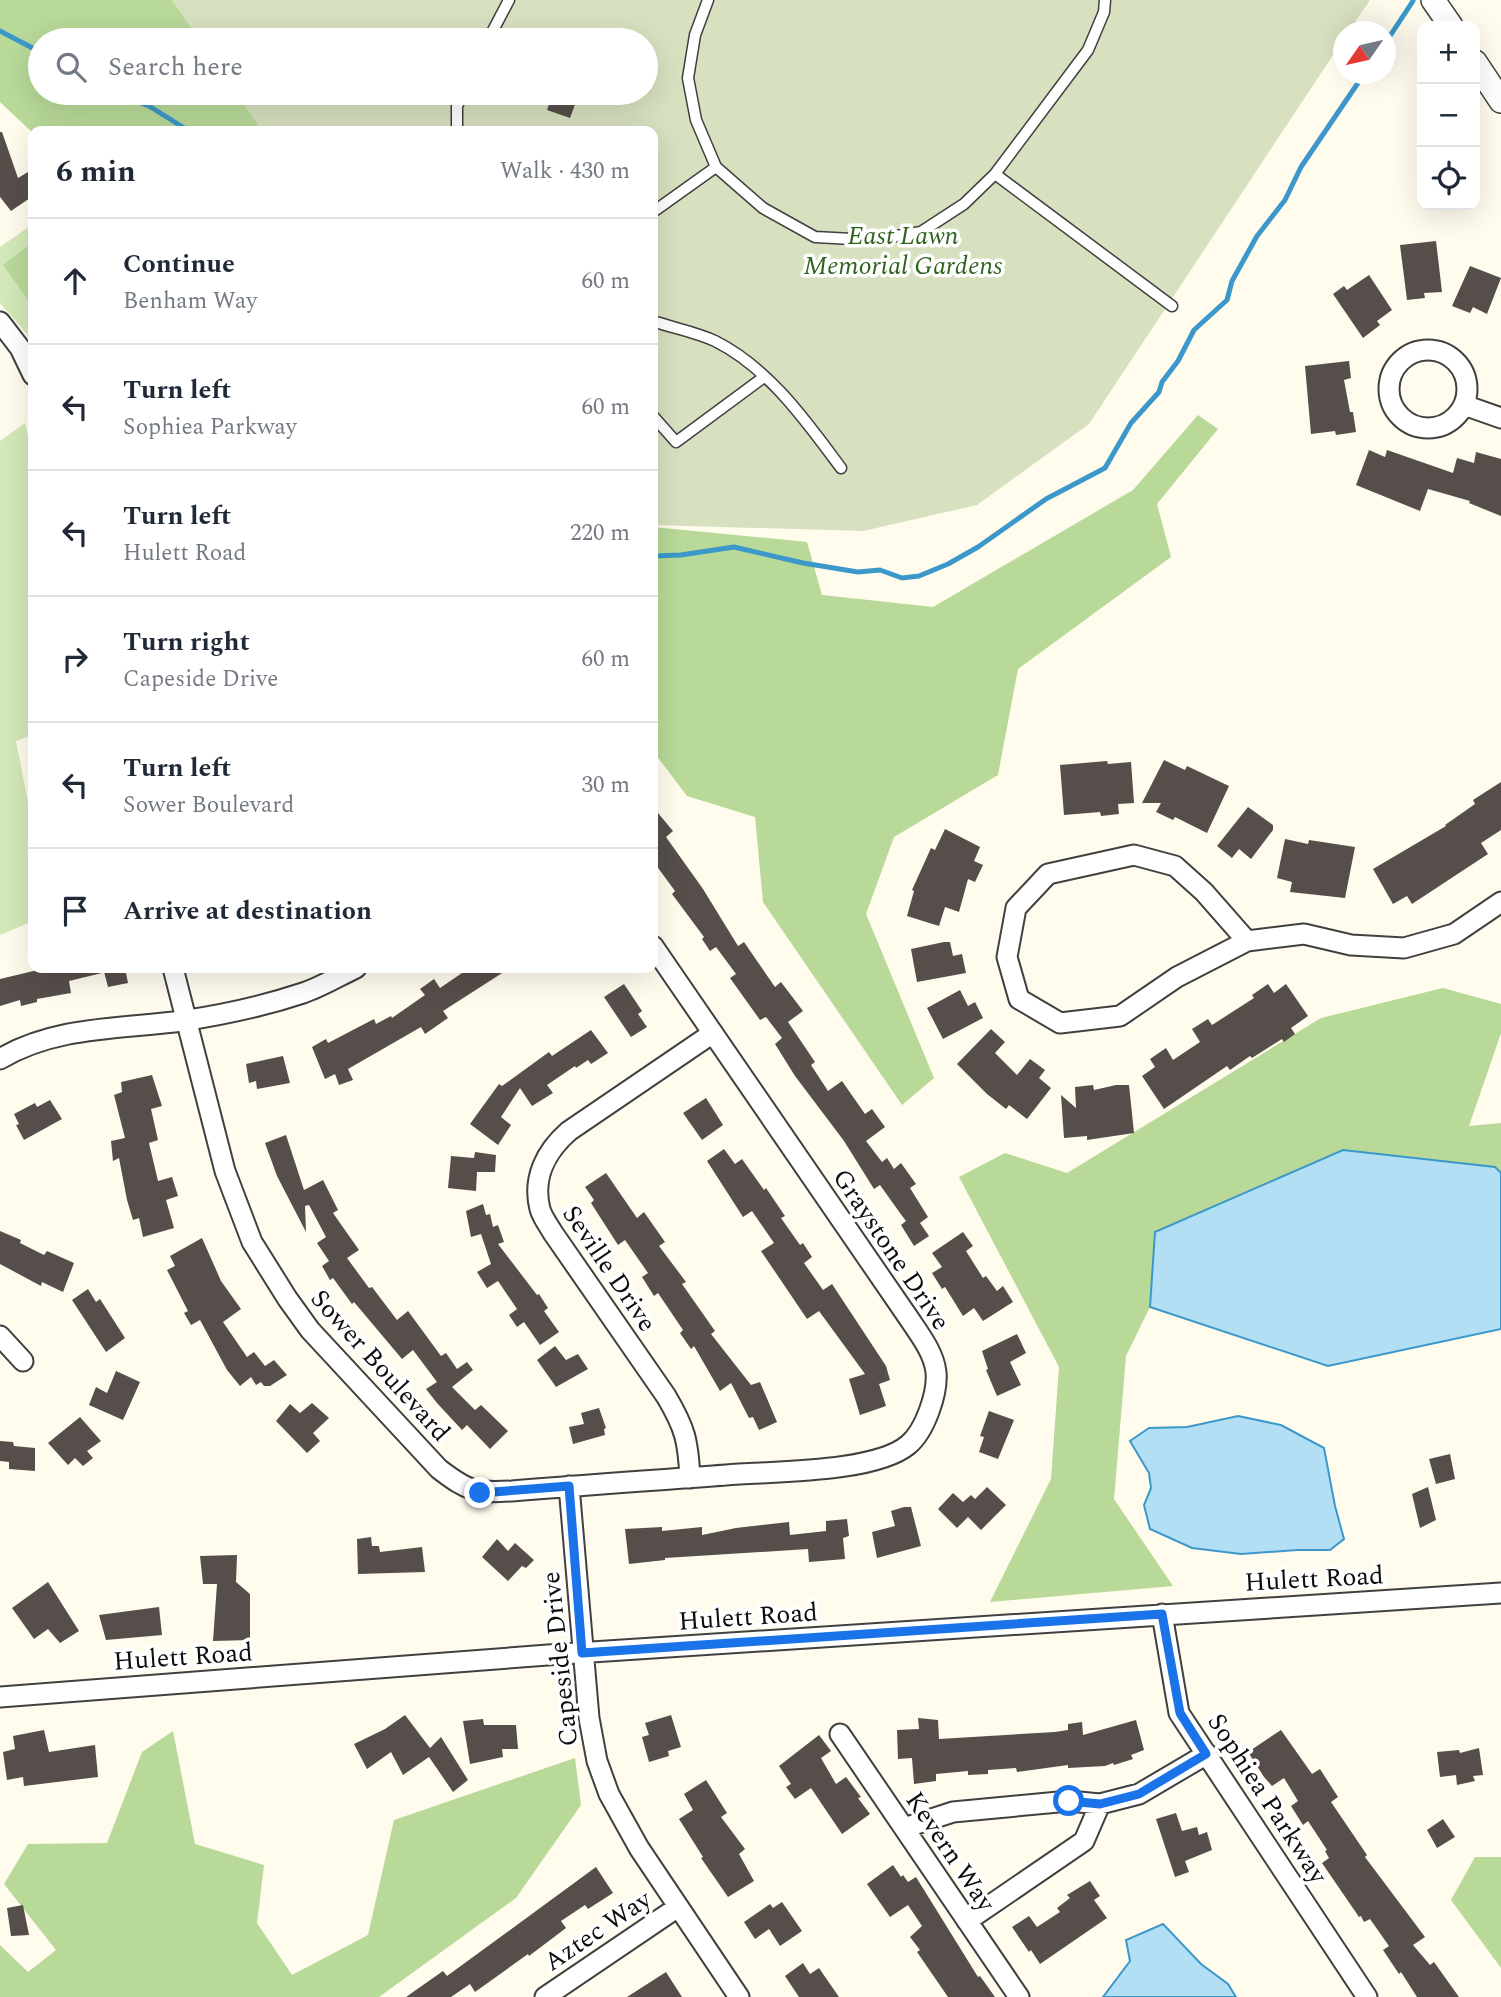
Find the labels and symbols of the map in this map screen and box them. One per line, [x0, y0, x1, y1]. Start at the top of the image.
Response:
north arrow [1333, 21, 1396, 84]
park label: East Lawn Memorial Gardens [804, 216, 1002, 286]
street label: Graystone Drive [822, 1161, 960, 1339]
street label: Seville Drive [552, 1197, 666, 1340]
street label: Sower Boulevard [301, 1280, 460, 1451]
route end [464, 1477, 495, 1508]
street label: Hulett Road [1243, 1555, 1385, 1603]
street label: Capeside Drive [531, 1569, 589, 1748]
street label: Hulett Road [677, 1592, 819, 1642]
street label: Hulett Road [112, 1632, 254, 1682]
street label: Sophiea Parkway [1197, 1705, 1338, 1893]
street label: Kevern Way [895, 1783, 1006, 1921]
route start [1053, 1785, 1084, 1816]
street label: Aztec Way [536, 1879, 661, 1982]

